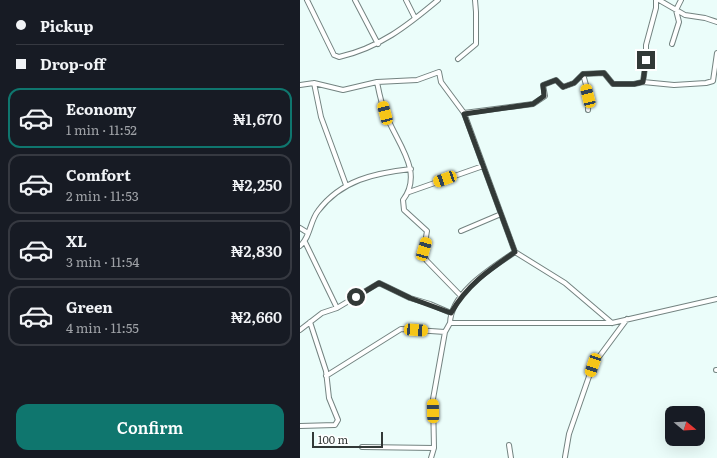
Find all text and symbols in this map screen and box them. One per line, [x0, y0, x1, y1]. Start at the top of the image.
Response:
text: Pickup [40, 14, 93, 37]
route end [637, 51, 655, 69]
text: Drop-off [40, 52, 105, 75]
car [579, 83, 597, 109]
text: Economy [66, 97, 136, 120]
icon: car [18, 100, 54, 136]
car [376, 100, 394, 126]
text: ₦1,670 [233, 107, 282, 130]
text: 1 min · 11:52 [66, 120, 137, 139]
text: Comfort [66, 163, 131, 186]
icon: car [18, 166, 54, 202]
car [432, 169, 458, 189]
text: ₦2,250 [232, 173, 282, 196]
text: 2 min · 11:53 [66, 186, 139, 205]
text: XL [66, 229, 87, 252]
icon: car [18, 232, 54, 268]
car [415, 236, 433, 262]
text: ₦2,830 [231, 239, 282, 262]
text: 3 min · 11:54 [66, 252, 139, 271]
route start [347, 288, 365, 306]
text: Green [66, 295, 113, 318]
icon: car [18, 298, 54, 334]
text: ₦2,660 [231, 305, 282, 328]
text: 4 min · 11:55 [66, 318, 139, 337]
car [404, 323, 428, 337]
car [583, 352, 603, 378]
car [427, 399, 439, 423]
button: Confirm [16, 404, 284, 450]
north arrow [665, 406, 705, 446]
map controls [665, 406, 705, 446]
scale bar [312, 430, 383, 449]
text: 100 m [318, 431, 348, 447]

